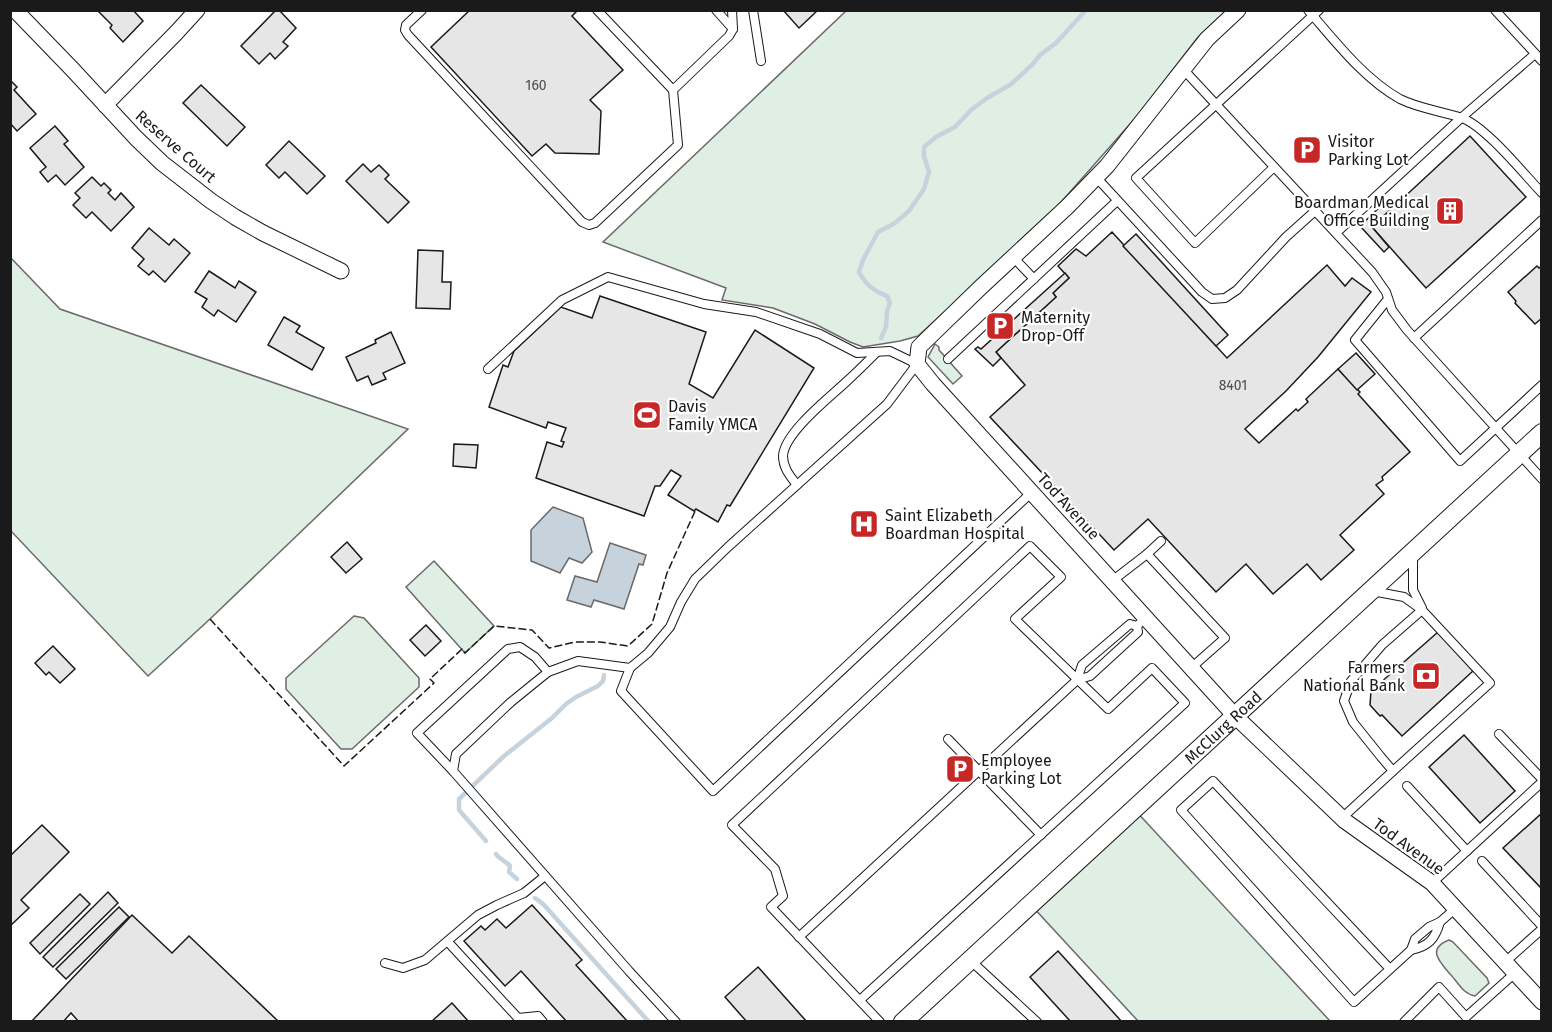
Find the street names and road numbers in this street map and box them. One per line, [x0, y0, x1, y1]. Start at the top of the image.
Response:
street label: Reserve Court [131, 106, 220, 187]
street label: Tod Avenue [1034, 469, 1104, 544]
street label: McClurg Road [1181, 687, 1266, 768]
street label: Tod Avenue [1369, 814, 1448, 879]

